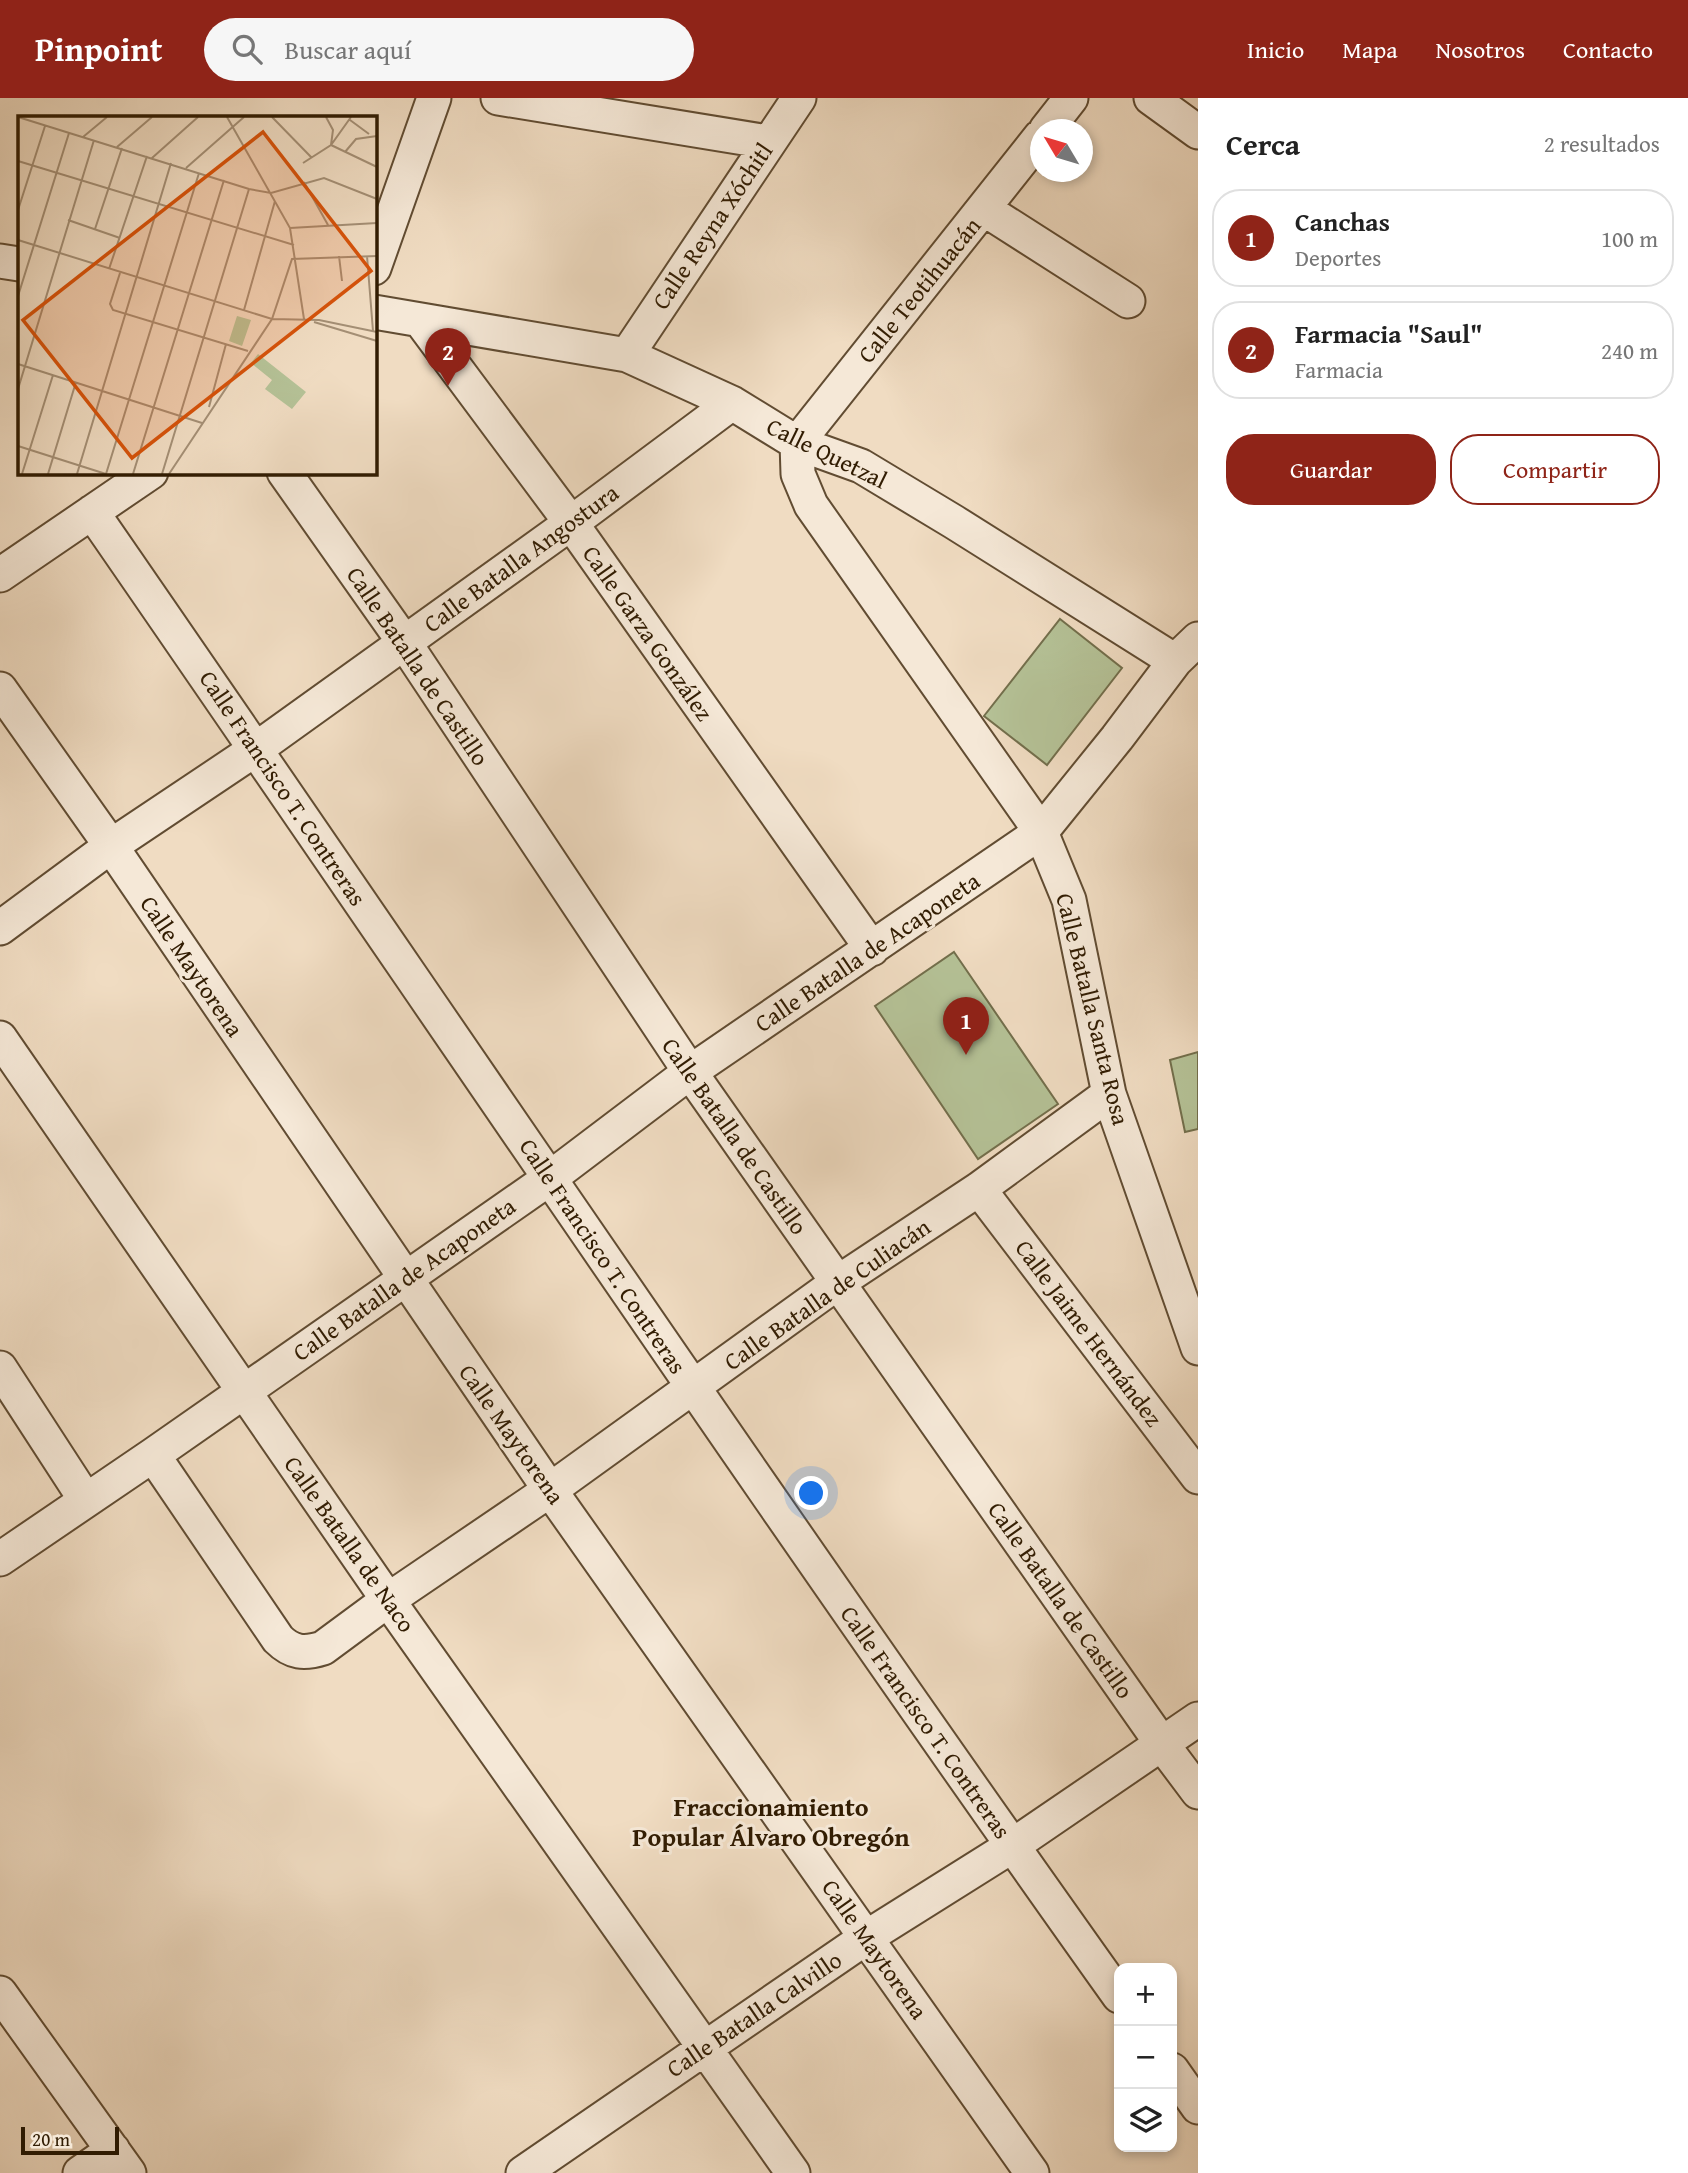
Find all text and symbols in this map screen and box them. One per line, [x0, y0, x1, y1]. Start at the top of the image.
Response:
search box [204, 18, 694, 81]
text: Pinpoint [35, 25, 162, 73]
icon: search [228, 30, 266, 68]
text: Buscar aquí [284, 30, 411, 69]
text: Inicio [1247, 32, 1304, 67]
text: Mapa [1342, 32, 1398, 67]
text: Nosotros [1436, 32, 1525, 67]
text: Contacto [1563, 32, 1653, 67]
inset map [18, 116, 376, 474]
north arrow [1030, 119, 1093, 182]
text: Cerca [1226, 122, 1300, 166]
text: 2 resultados [1544, 127, 1660, 160]
street label: Calle Reyna Xóchitl [643, 135, 781, 316]
text: Canchas [1295, 202, 1390, 241]
street label: Calle Teotihuacán [849, 209, 989, 371]
text: 1 [1245, 222, 1257, 255]
text: 100 m [1601, 222, 1658, 255]
text: Deportes [1295, 241, 1381, 274]
text: Farmacia "Saul" [1295, 314, 1483, 353]
pin: 2 [425, 328, 471, 386]
text: 2 [1245, 334, 1257, 367]
text: 240 m [1601, 334, 1658, 367]
text: Farmacia [1295, 353, 1383, 386]
street label: Calle Quetzal [761, 409, 893, 497]
button: Guardar [1226, 434, 1436, 505]
button: Compartir [1450, 434, 1660, 505]
street label: Calle Batalla Angostura [416, 475, 626, 641]
street label: Calle Garza González [574, 538, 722, 728]
street label: Calle Batalla de Castillo [338, 559, 498, 773]
street label: Calle Francisco T. Contreras [191, 663, 375, 913]
street label: Calle Batalla de Acaponeta [747, 863, 987, 1041]
street label: Calle Maytorena [132, 888, 253, 1044]
street label: Calle Batalla Santa Rosa [1047, 889, 1139, 1129]
pin: 1 [943, 997, 989, 1055]
street label: Calle Batalla de Castillo [654, 1030, 816, 1242]
street label: Calle Francisco T. Contreras [511, 1131, 695, 1381]
street label: Calle Batalla de Acaponeta [285, 1188, 523, 1369]
street label: Calle Batalla de Culiacán [717, 1209, 938, 1379]
street label: Calle Jaime Hernández [1007, 1232, 1171, 1434]
street label: Calle Maytorena [451, 1357, 574, 1512]
street label: Calle Batalla de Naco [276, 1449, 424, 1639]
your location [794, 1476, 828, 1510]
street label: Calle Batalla de Castillo [980, 1494, 1142, 1706]
street label: Calle Francisco T. Contreras [832, 1598, 1020, 1846]
district label: Fraccionamiento Popular Álvaro Obregón [632, 1787, 910, 1856]
street label: Calle Maytorena [814, 1872, 937, 2027]
street label: Calle Batalla Calvillo [659, 1942, 849, 2086]
map controls [1114, 1963, 1177, 2152]
button: + [1114, 1963, 1177, 2026]
button: − [1114, 2026, 1177, 2089]
button: layers [1114, 2089, 1177, 2152]
scale bar [21, 2124, 119, 2156]
text: 20 m [32, 2125, 70, 2153]

